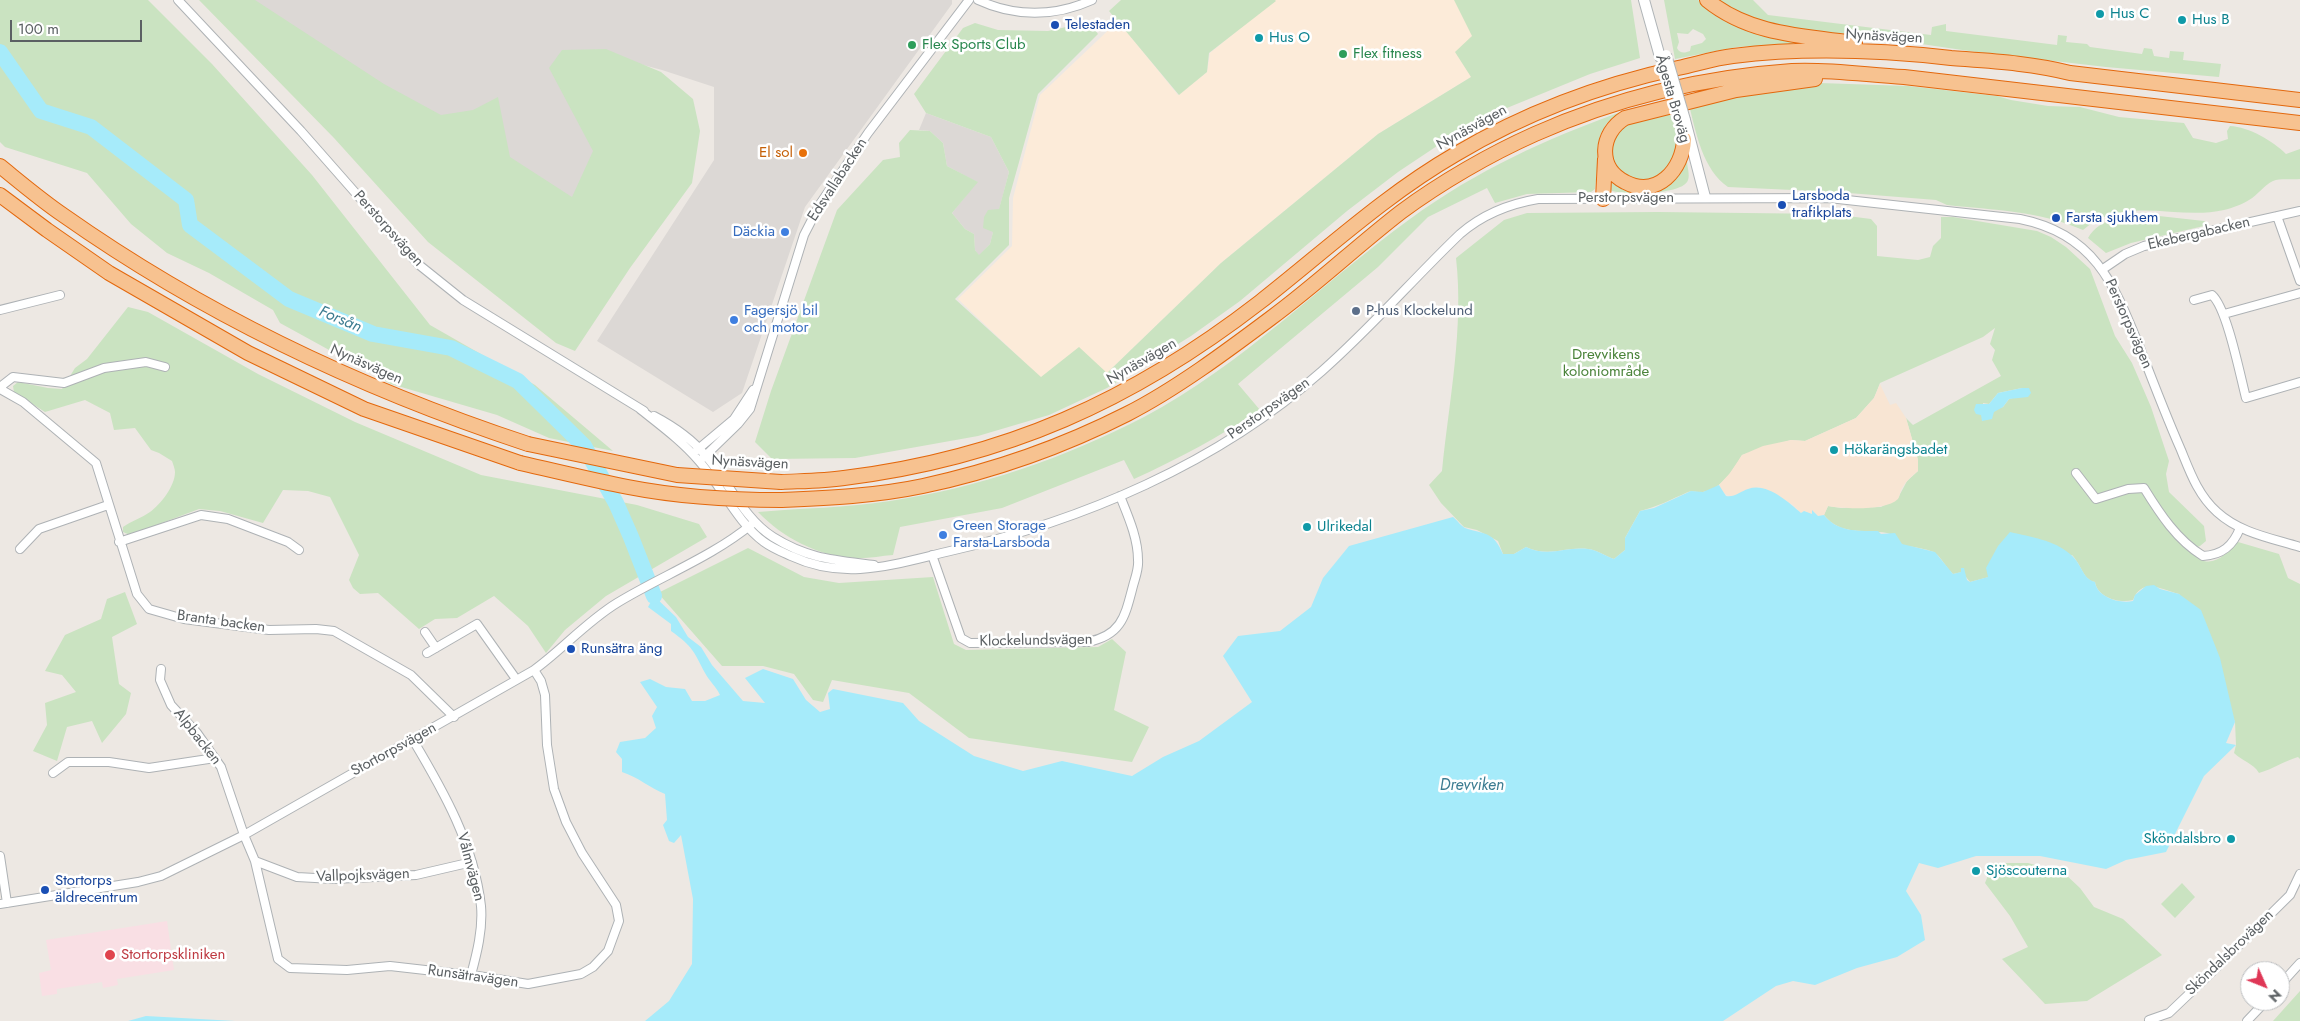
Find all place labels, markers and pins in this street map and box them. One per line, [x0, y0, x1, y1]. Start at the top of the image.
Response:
place label: Hus C [2110, 5, 2149, 23]
marker: Hus C [2094, 8, 2106, 20]
place label: Hus B [2192, 11, 2230, 29]
marker: Hus B [2176, 14, 2188, 26]
place label: Telestaden [1065, 16, 1130, 34]
marker: Telestaden [1049, 19, 1061, 31]
place label: Hus O [1269, 29, 1310, 47]
marker: Hus O [1253, 32, 1265, 44]
place label: Flex Sports Club [922, 36, 1026, 54]
marker: Flex Sports Club [906, 39, 918, 51]
place label: Flex fitness [1353, 45, 1422, 63]
marker: Flex fitness [1337, 48, 1349, 60]
place label: El sol [759, 144, 793, 162]
marker: El sol [797, 147, 809, 159]
place label: Larsboda trafikplats [1792, 187, 1852, 222]
marker: Larsboda trafikplats [1776, 199, 1788, 211]
place label: Farsta sjukhem [2066, 209, 2158, 227]
marker: Farsta sjukhem [2050, 212, 2062, 224]
place label: Däckia [733, 223, 775, 241]
marker: Däckia [779, 226, 791, 238]
place label: Fagersjö bil och motor [744, 302, 818, 337]
place label: P-hus Klockelund [1366, 302, 1473, 320]
marker: P-hus Klockelund [1350, 305, 1362, 317]
marker: Fagersjö bil och motor [728, 314, 740, 326]
place label: Hökarängsbadet [1844, 441, 1947, 459]
marker: Hökarängsbadet [1828, 444, 1840, 456]
place label: Green Storage Farsta-Larsboda [953, 517, 1050, 552]
place label: Ulrikedal [1317, 518, 1372, 536]
marker: Ulrikedal [1301, 521, 1313, 533]
marker: Green Storage Farsta-Larsboda [937, 529, 949, 541]
place label: Runsätra äng [581, 640, 663, 658]
marker: Runsätra äng [565, 643, 577, 655]
place label: Sköndalsbro [2143, 830, 2221, 848]
marker: Sköndalsbro [2225, 833, 2237, 845]
place label: Sjöscouterna [1986, 862, 2067, 880]
marker: Sjöscouterna [1970, 865, 1982, 877]
place label: Stortorps äldrecentrum [55, 872, 138, 907]
marker: Stortorps äldrecentrum [39, 884, 51, 896]
place label: Stortorpskliniken [121, 946, 225, 964]
marker: Stortorpskliniken [103, 948, 117, 962]

